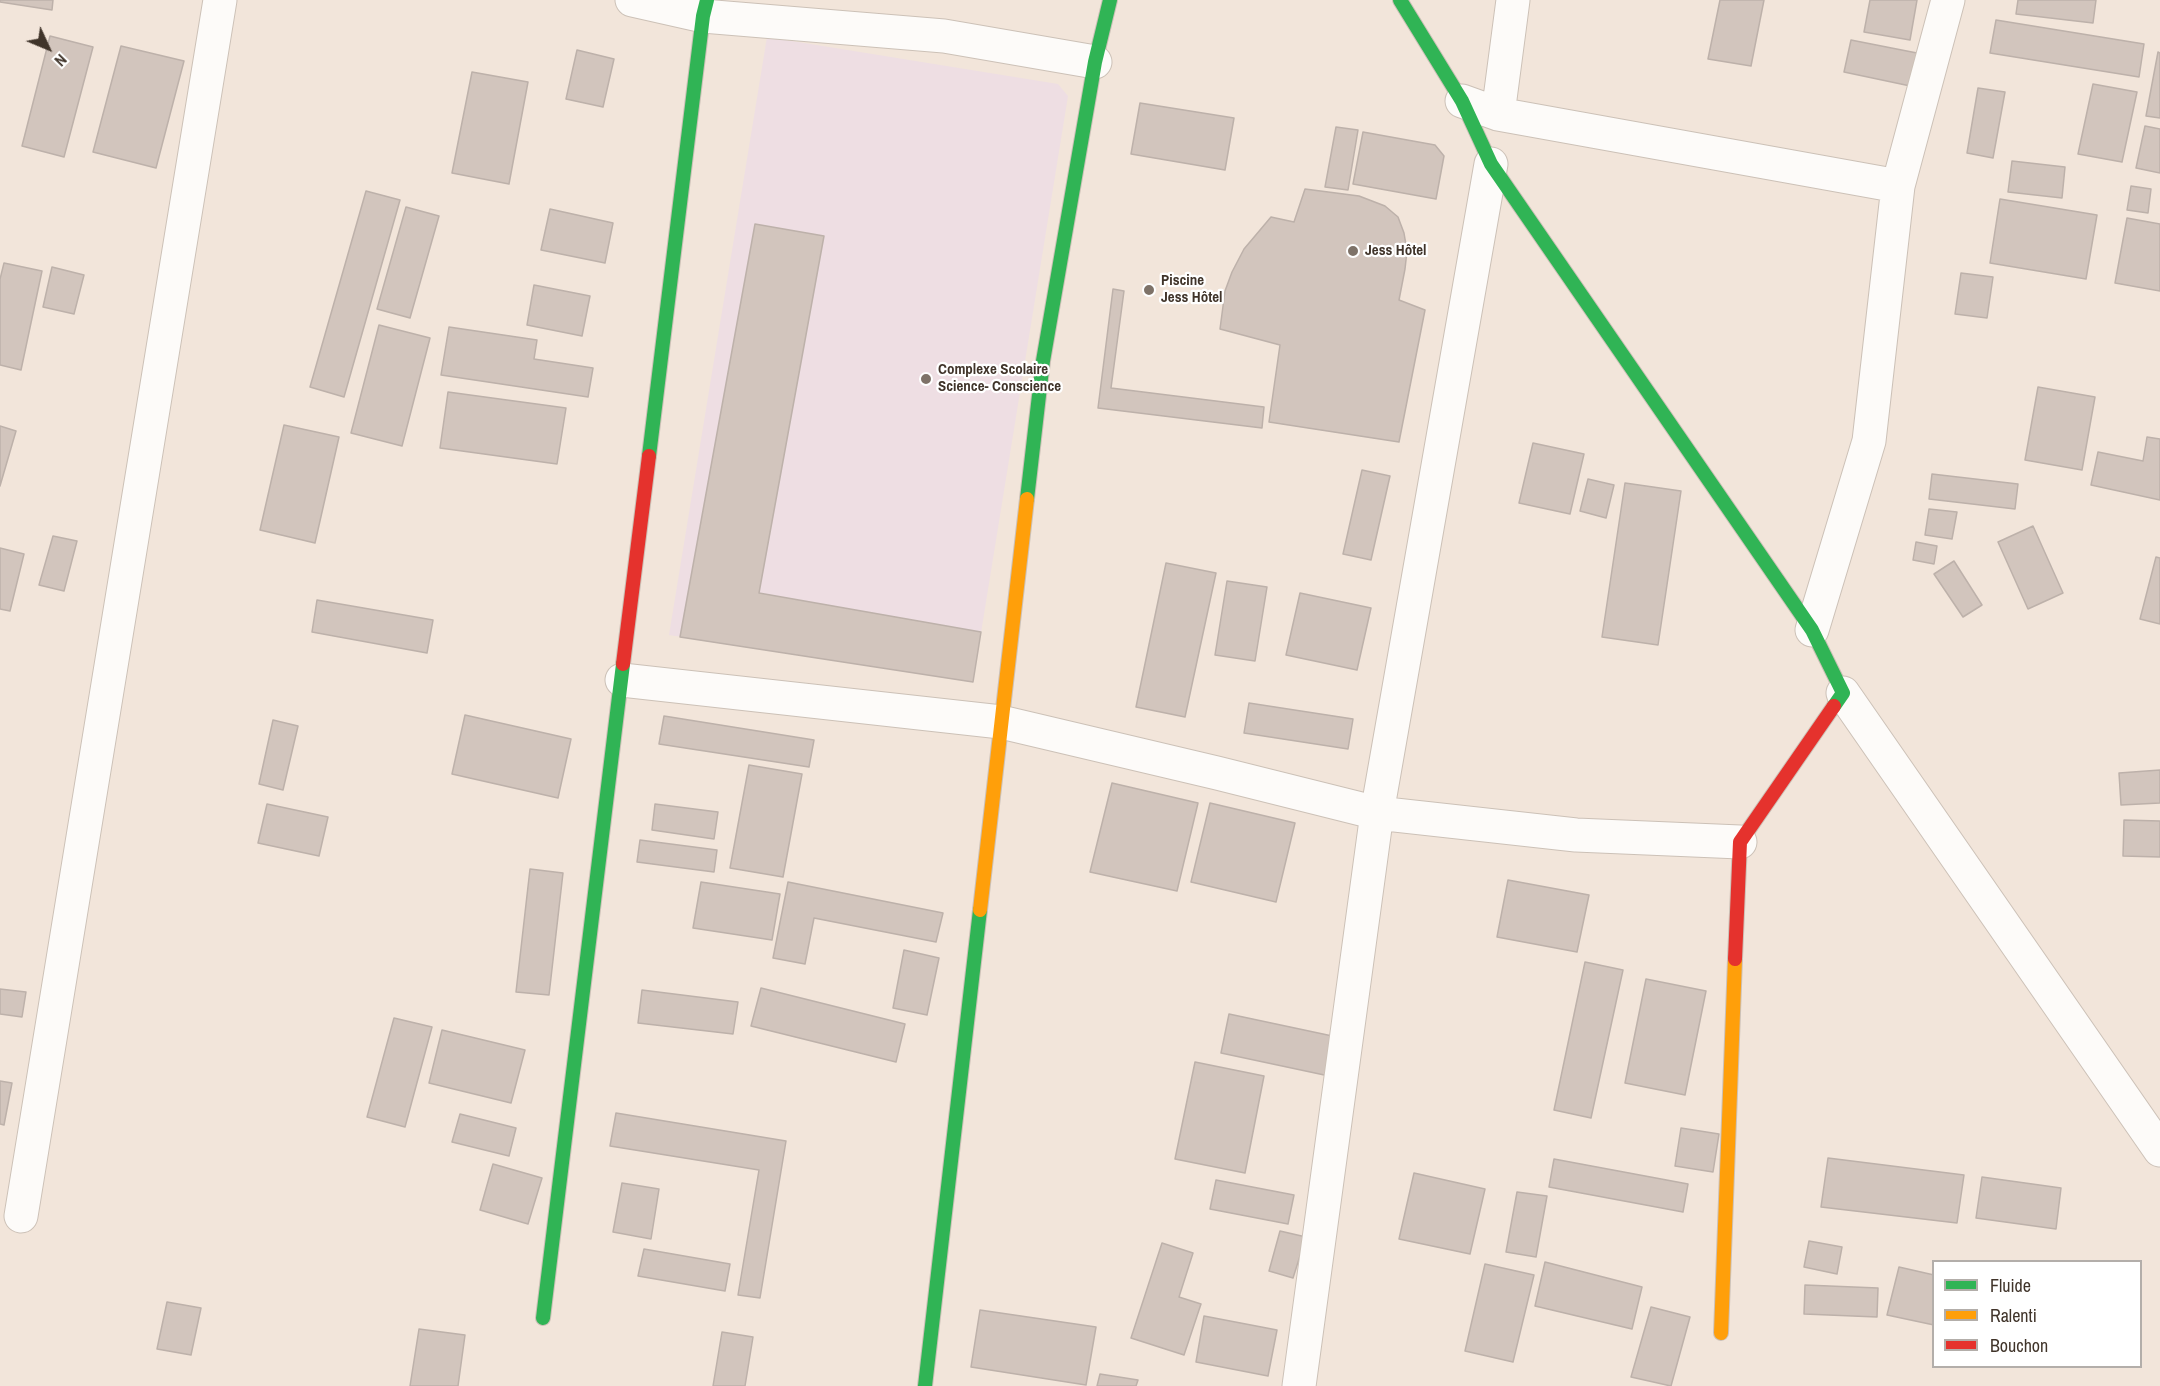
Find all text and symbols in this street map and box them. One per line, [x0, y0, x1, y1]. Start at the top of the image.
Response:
north arrow [18, 18, 78, 78]
text: N [50, 49, 72, 72]
place label: Jess Hôtel [1365, 242, 1427, 260]
marker: Jess Hôtel [1346, 244, 1360, 258]
place label: Piscine Jess Hôtel [1161, 272, 1223, 307]
marker: Piscine Jess Hôtel [1142, 283, 1156, 297]
place label: Complexe Scolaire Science- Conscience [938, 361, 1061, 396]
marker: Complexe Scolaire Science- Conscience [919, 372, 933, 386]
legend [1932, 1260, 2142, 1368]
text: Fluide [1990, 1273, 2031, 1298]
text: Ralenti [1990, 1303, 2037, 1328]
text: Bouchon [1990, 1333, 2048, 1358]

